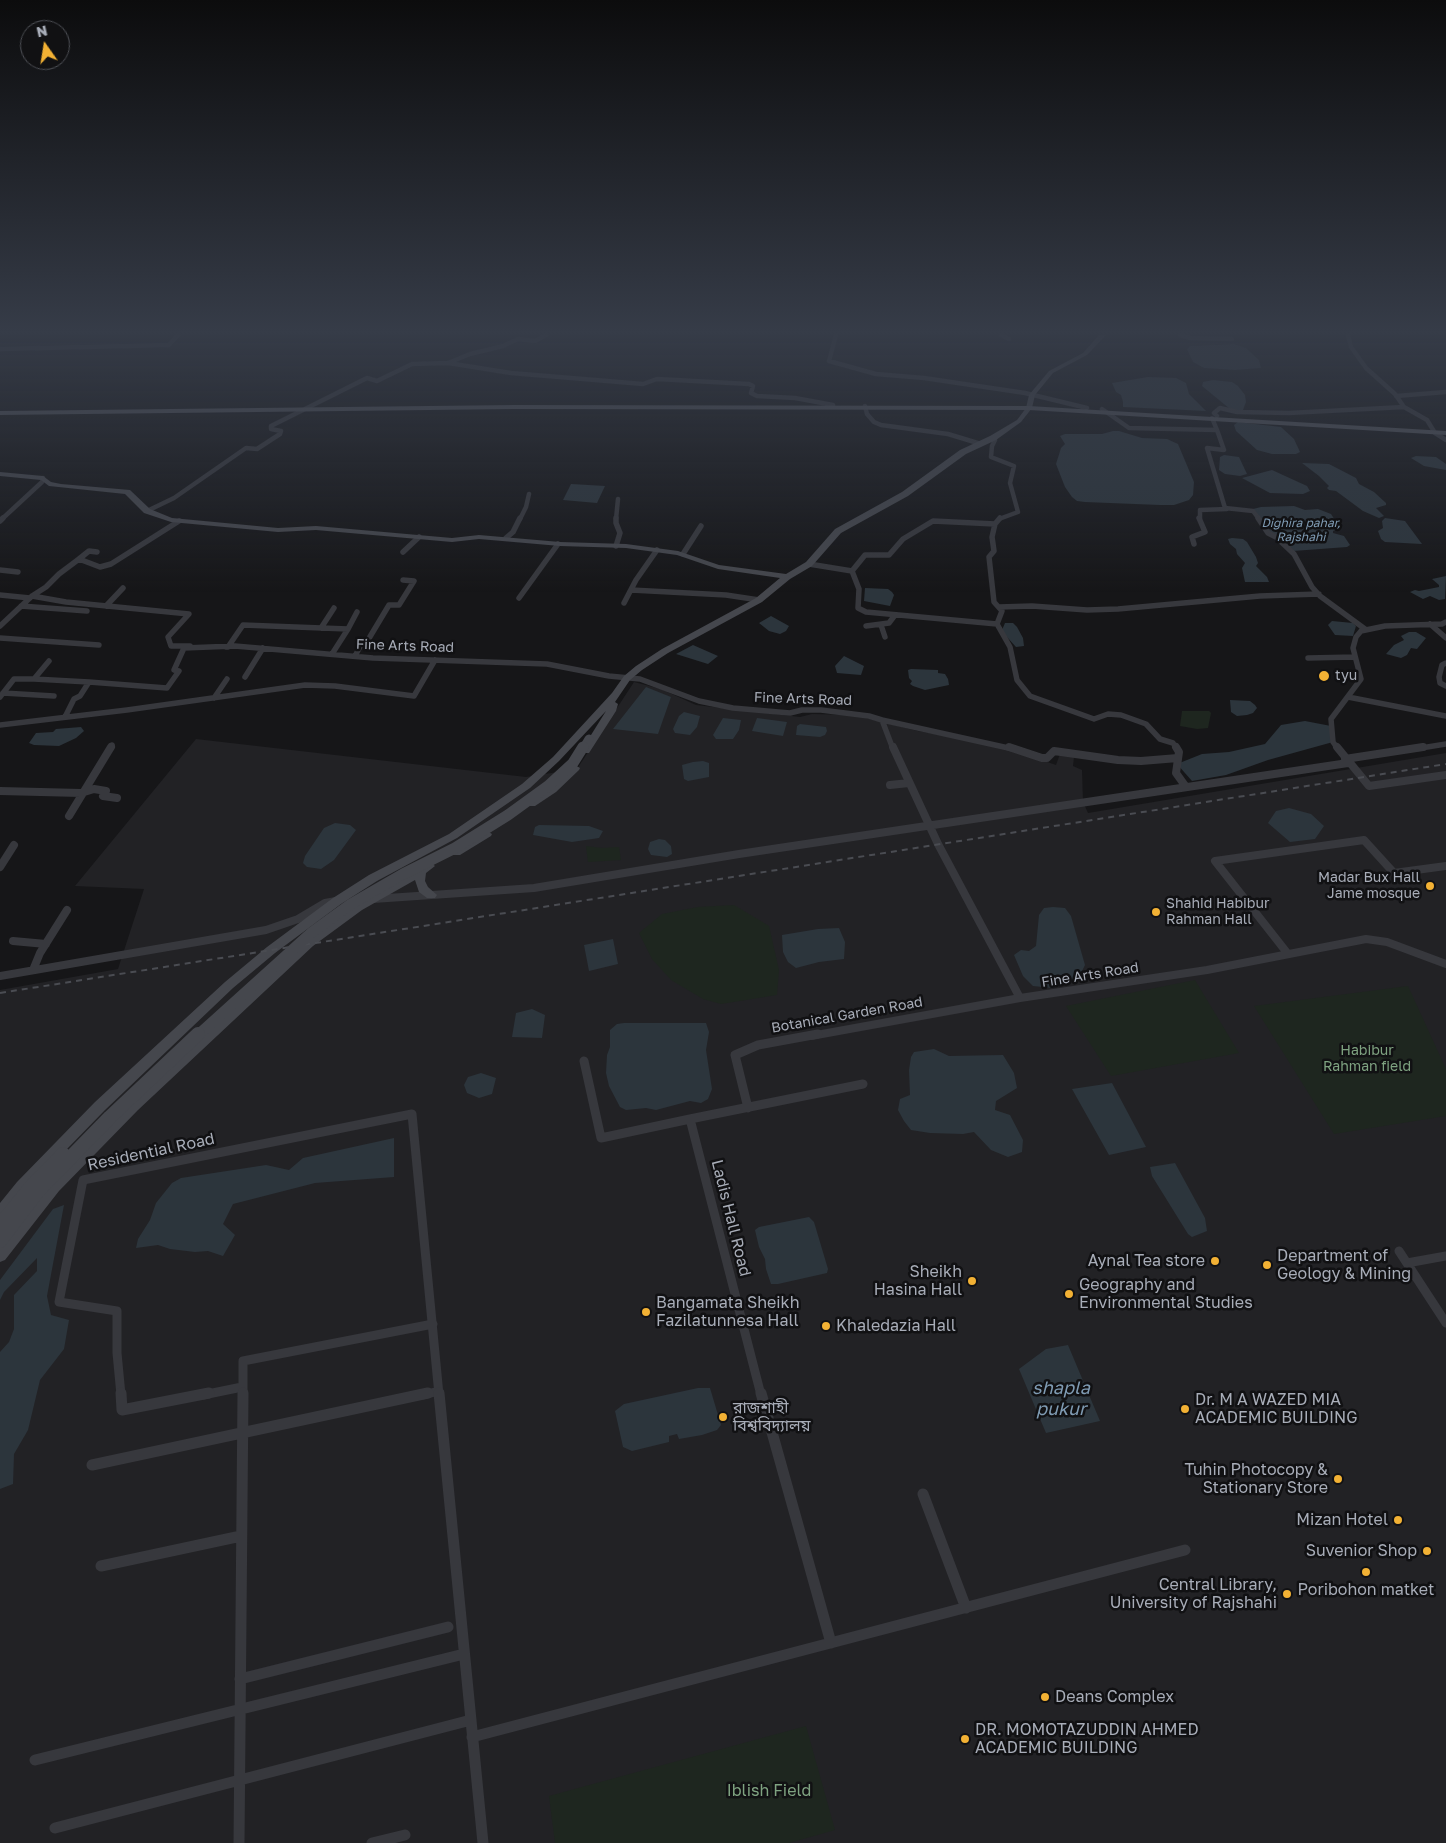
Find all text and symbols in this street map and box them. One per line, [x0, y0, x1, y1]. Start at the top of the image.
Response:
north arrow [20, 20, 70, 70]
text: N [35, 21, 49, 40]
water label: Dighira pahar, Rajshahi [1261, 516, 1341, 544]
street label: Fine Arts Road [356, 636, 454, 656]
place label: tyu [1335, 668, 1357, 684]
marker: tyu [1317, 669, 1331, 683]
street label: Fine Arts Road [754, 689, 852, 709]
place label: Madar Bux Hall Jame mosque [1318, 870, 1420, 902]
marker: Madar Bux Hall Jame mosque [1424, 880, 1436, 892]
place label: Shahid Habibur Rahman Hall [1166, 896, 1269, 929]
marker: Shahid Habibur Rahman Hall [1150, 906, 1162, 918]
street label: Fine Arts Road [1040, 959, 1140, 991]
street label: Botanical Garden Road [770, 993, 924, 1037]
park label: Habibur Rahman field [1323, 1043, 1411, 1076]
street label: Residential Road [86, 1129, 216, 1175]
street label: Ladis Hall Road [707, 1158, 755, 1278]
place label: Department of Geology & Mining [1277, 1246, 1411, 1284]
place label: Aynal Tea store [1088, 1251, 1205, 1271]
marker: Aynal Tea store [1209, 1255, 1221, 1267]
marker: Department of Geology & Mining [1261, 1259, 1273, 1271]
place label: Sheikh Hasina Hall [874, 1262, 962, 1300]
marker: Sheikh Hasina Hall [966, 1275, 978, 1287]
place label: Geography and Environmental Studies [1079, 1275, 1253, 1313]
marker: Geography and Environmental Studies [1063, 1288, 1075, 1300]
place label: Bangamata Sheikh Fazilatunnesa Hall [656, 1293, 799, 1331]
marker: Bangamata Sheikh Fazilatunnesa Hall [640, 1306, 652, 1318]
place label: Khaledazia Hall [836, 1316, 956, 1336]
marker: Khaledazia Hall [820, 1320, 832, 1332]
water label: shapla pukur [1032, 1377, 1090, 1420]
place label: Dr. M A WAZED MIA ACADEMIC BUILDING [1195, 1390, 1358, 1428]
place label: রাজশাহী বিশ্ববিদ্যালয় [733, 1398, 811, 1436]
marker: Dr. M A WAZED MIA ACADEMIC BUILDING [1179, 1403, 1191, 1415]
marker: রাজশাহী বিশ্ববিদ্যালয় [717, 1411, 729, 1423]
place label: Tuhin Photocopy & Stationary Store [1184, 1460, 1328, 1498]
marker: Tuhin Photocopy & Stationary Store [1332, 1473, 1344, 1485]
place label: Mizan Hotel [1296, 1510, 1388, 1530]
marker: Mizan Hotel [1392, 1514, 1404, 1526]
place label: Suvenior Shop [1306, 1541, 1417, 1561]
marker: Suvenior Shop [1421, 1545, 1433, 1557]
marker: Poribohon matket [1360, 1566, 1372, 1578]
place label: Central Library, University of Rajshahi [1110, 1575, 1277, 1613]
place label: Poribohon matket [1297, 1580, 1435, 1600]
marker: Central Library, University of Rajshahi [1281, 1588, 1293, 1600]
place label: Deans Complex [1055, 1687, 1174, 1707]
marker: Deans Complex [1039, 1691, 1051, 1703]
place label: DR. MOMOTAZUDDIN AHMED ACADEMIC BUILDING [975, 1720, 1199, 1758]
marker: DR. MOMOTAZUDDIN AHMED ACADEMIC BUILDING [959, 1733, 971, 1745]
park label: Iblish Field [727, 1781, 811, 1801]

